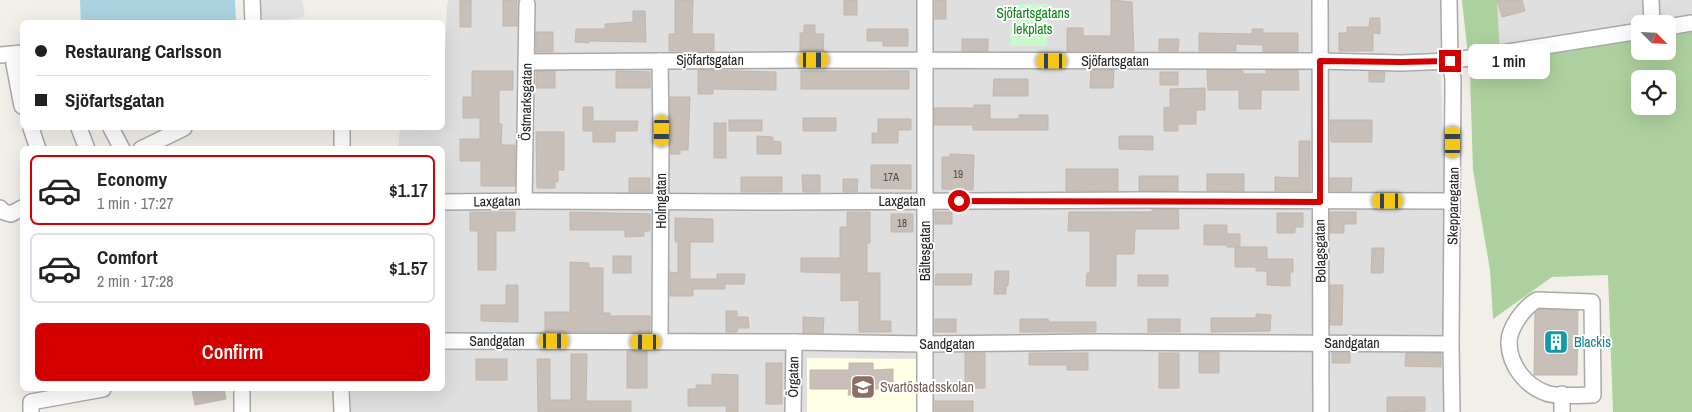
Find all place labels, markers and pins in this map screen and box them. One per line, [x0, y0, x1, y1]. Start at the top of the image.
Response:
building icon: Blackis [1543, 329, 1569, 355]
place label: Blackis [1574, 333, 1611, 351]
school or university icon: Svartöstadsskolan [850, 374, 876, 400]
place label: Svartöstadsskolan [880, 378, 974, 396]

